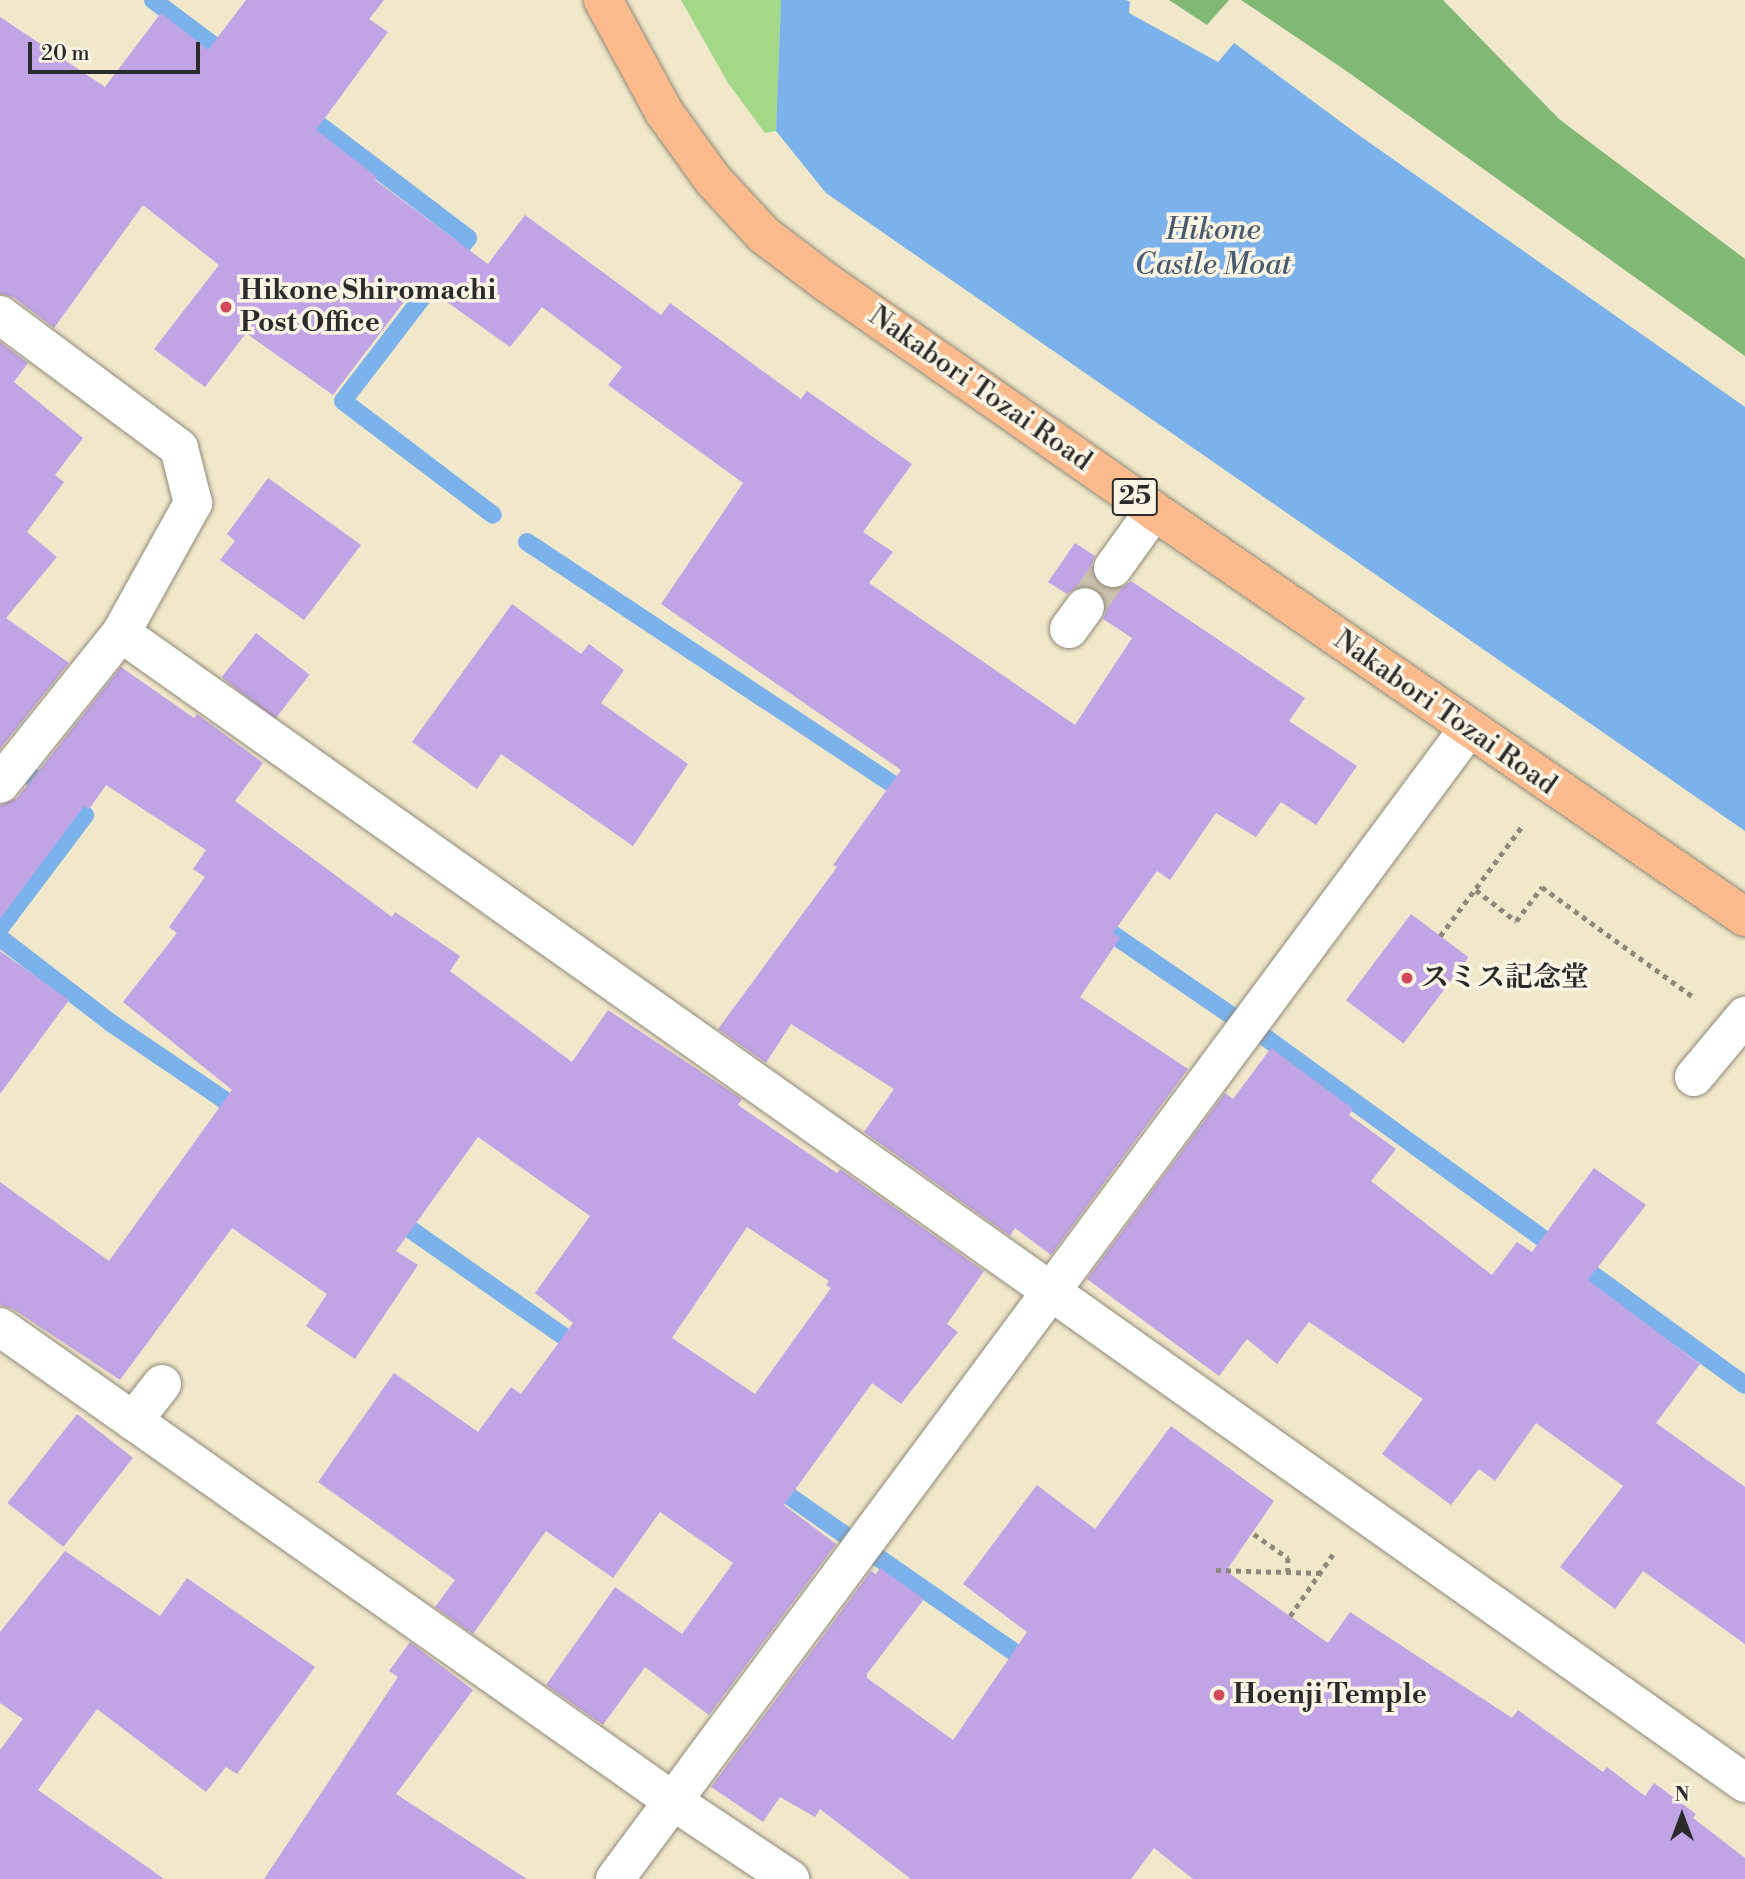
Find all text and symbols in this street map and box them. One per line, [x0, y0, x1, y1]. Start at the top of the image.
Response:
scale bar [32, 28, 203, 72]
text: 20 m [41, 41, 90, 67]
water label: Hikone Castle Moat [1135, 212, 1291, 282]
place label: Hikone Shiromachi Post Office [240, 274, 496, 340]
marker: Hikone Shiromachi Post Office [218, 299, 234, 315]
street label: Nakabori Tozai Road [862, 300, 1098, 478]
road number: 25 [1110, 475, 1160, 520]
street label: Nakabori Tozai Road [1327, 624, 1563, 802]
place label: スミス記念堂 [1421, 961, 1589, 995]
marker: スミス記念堂 [1399, 970, 1415, 986]
place label: Hoenji Temple [1233, 1678, 1427, 1712]
marker: Hoenji Temple [1211, 1687, 1227, 1703]
north arrow [1647, 1781, 1717, 1851]
text: N [1674, 1783, 1690, 1807]

